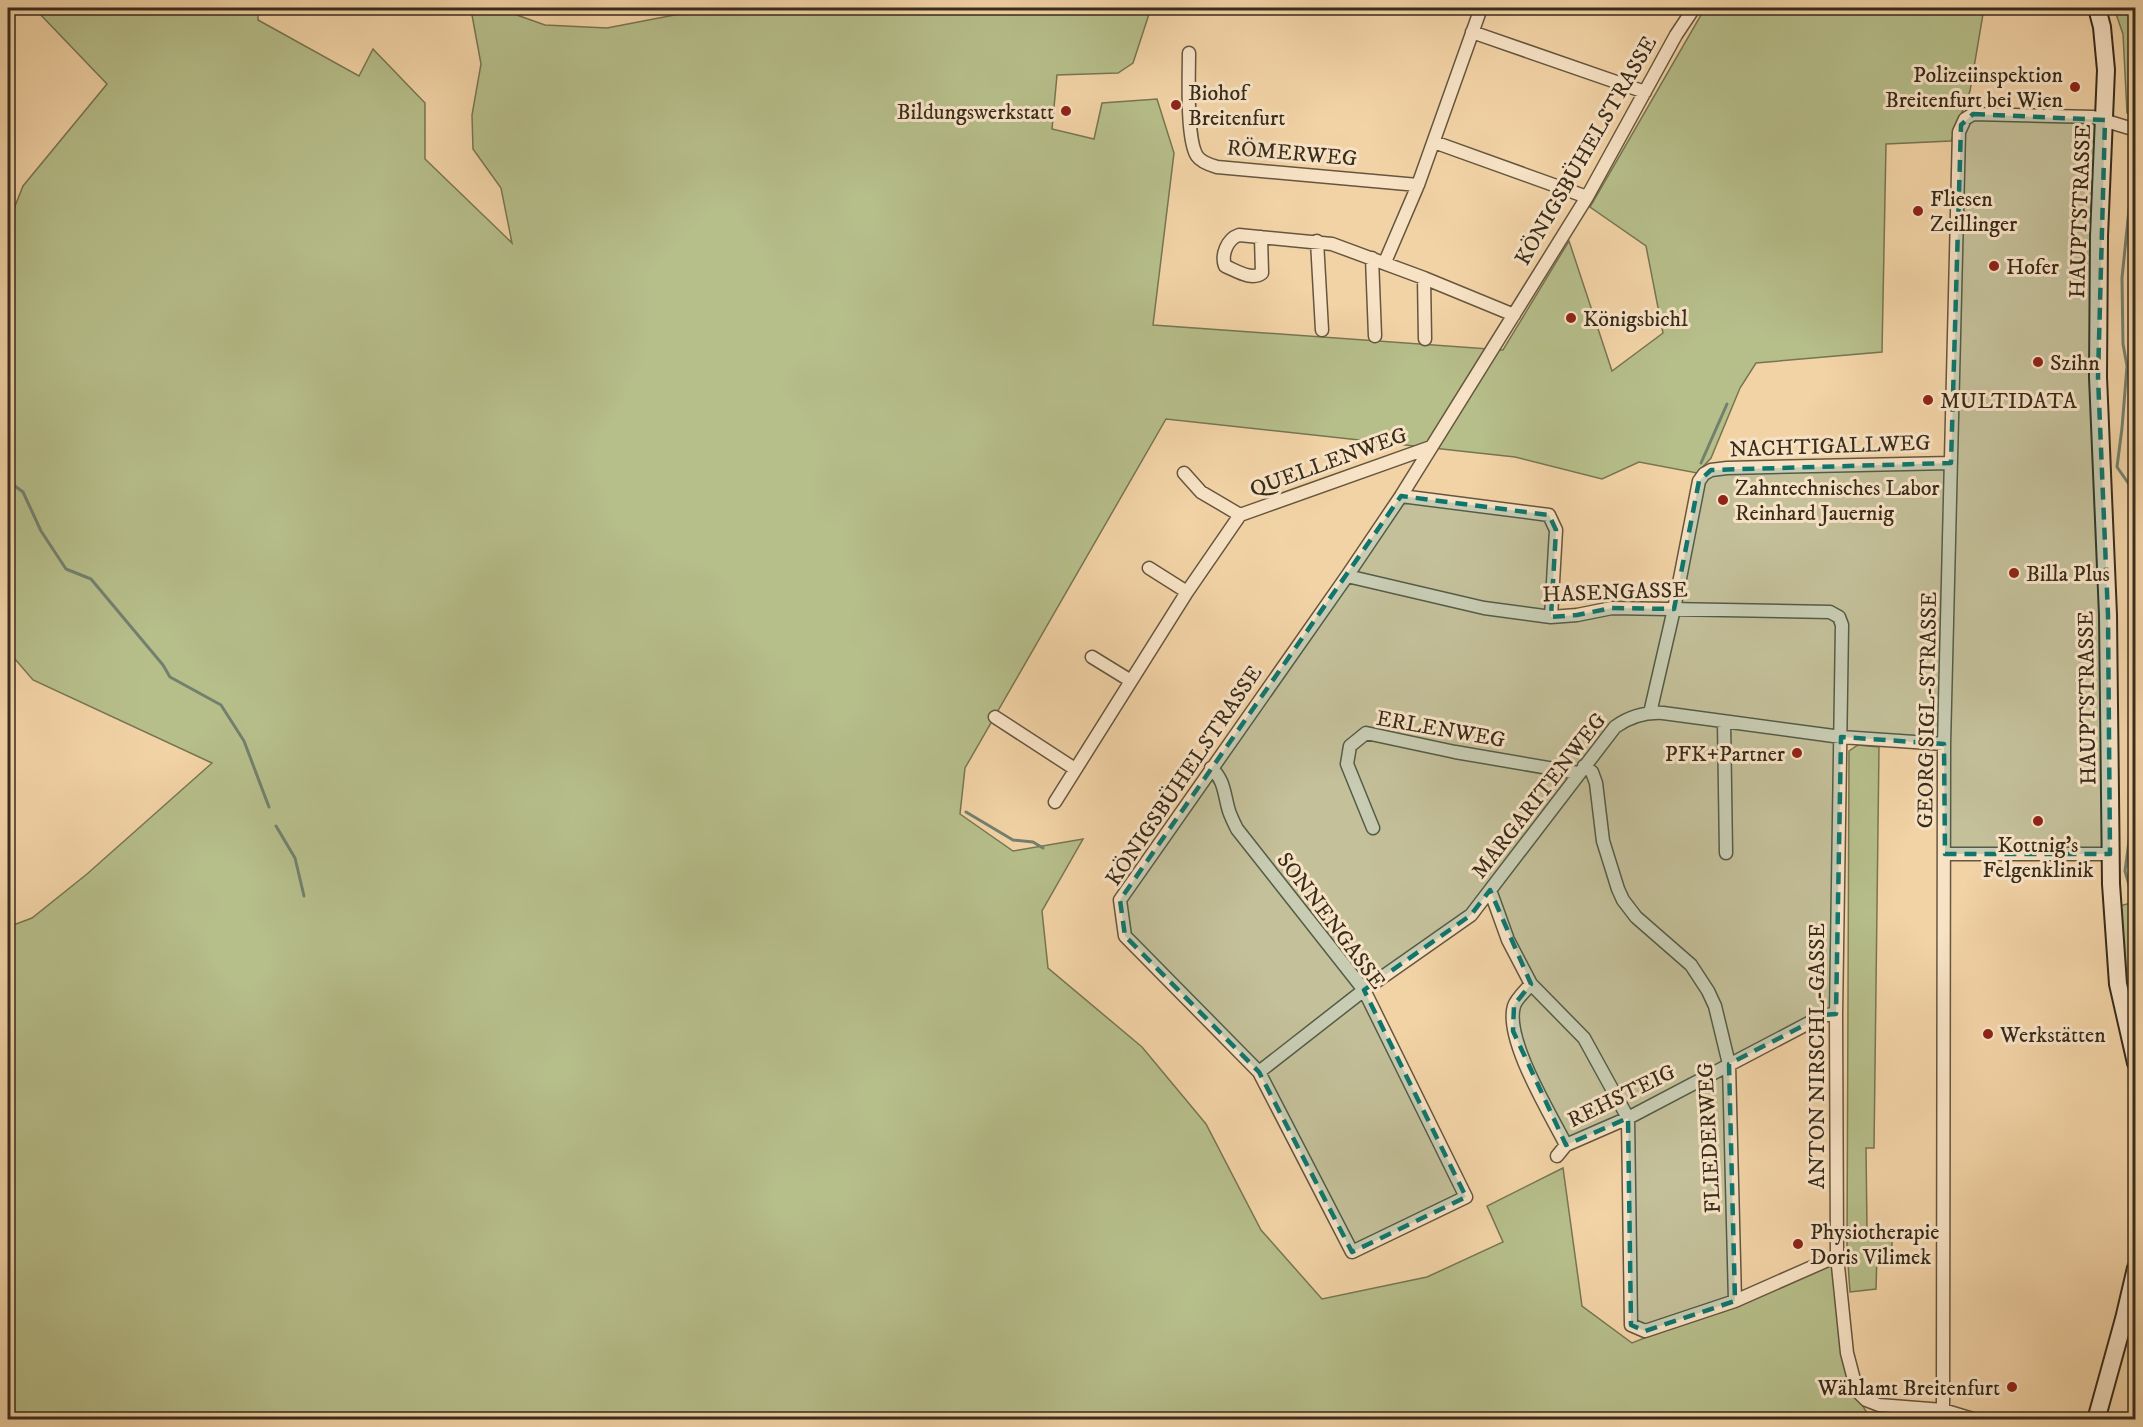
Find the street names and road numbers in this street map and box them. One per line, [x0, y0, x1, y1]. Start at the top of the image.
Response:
street label: KÖNIGSBÜHELSTRASSE [1510, 31, 1663, 270]
street label: HAUPTSTRASSE [2064, 123, 2097, 299]
street label: RÖMERWEG [1226, 134, 1358, 173]
street label: QUELLENWEG [1246, 421, 1411, 503]
street label: NACHTIGALLWEG [1729, 429, 1931, 464]
street label: HASENGASSE [1542, 576, 1688, 609]
street label: GEORG SIGL-STRASSE [1912, 591, 1943, 829]
street label: HAUPTSTRASSE [2072, 611, 2103, 785]
street label: KÖNIGSBÜHELSTRASSE [1100, 660, 1268, 891]
street label: ERLENWEG [1374, 705, 1507, 754]
street label: MARGARITENWEG [1466, 708, 1612, 884]
street label: SONNENGASSE [1271, 847, 1391, 995]
street label: ANTON NIRSCHL-GASSE [1804, 923, 1831, 1189]
street label: REHSTEIG [1563, 1059, 1680, 1134]
street label: FLIEDERWEG [1692, 1062, 1727, 1214]

